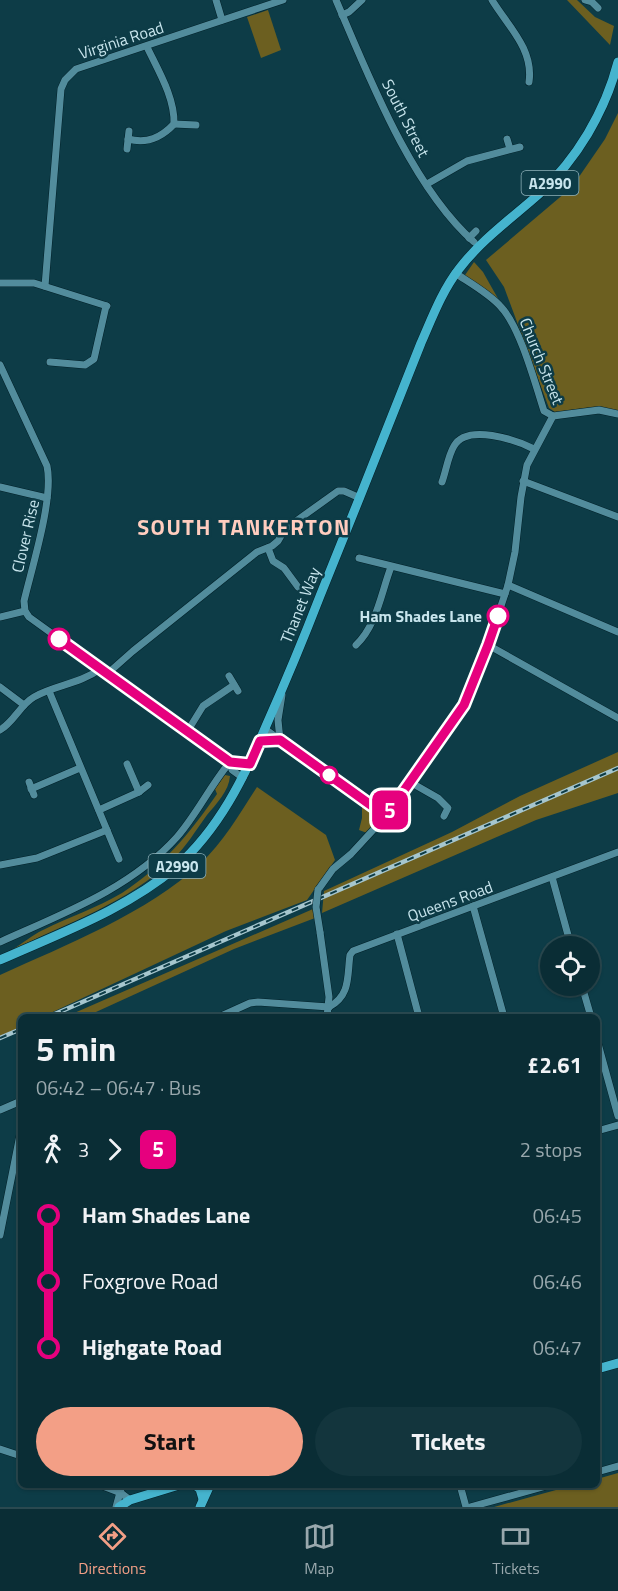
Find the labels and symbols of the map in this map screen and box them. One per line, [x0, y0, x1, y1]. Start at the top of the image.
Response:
street label: Virginia Road [75, 15, 167, 65]
street label: South Street [376, 75, 436, 161]
road number: A2990 [522, 171, 578, 195]
street label: Church Street [514, 314, 570, 408]
street label: Clover Rise [5, 497, 45, 575]
district label: SOUTH TANKERTON [137, 510, 351, 544]
street label: Thanet Way [274, 563, 326, 647]
place label: Ham Shades Lane [360, 604, 482, 628]
marker: Ham Shades Lane [487, 605, 509, 627]
unlabelled marker [48, 628, 70, 650]
unlabelled marker [320, 766, 338, 784]
line badge: 5 [370, 790, 410, 830]
road number: A2990 [148, 854, 206, 878]
street label: Queens Road [404, 874, 496, 928]

